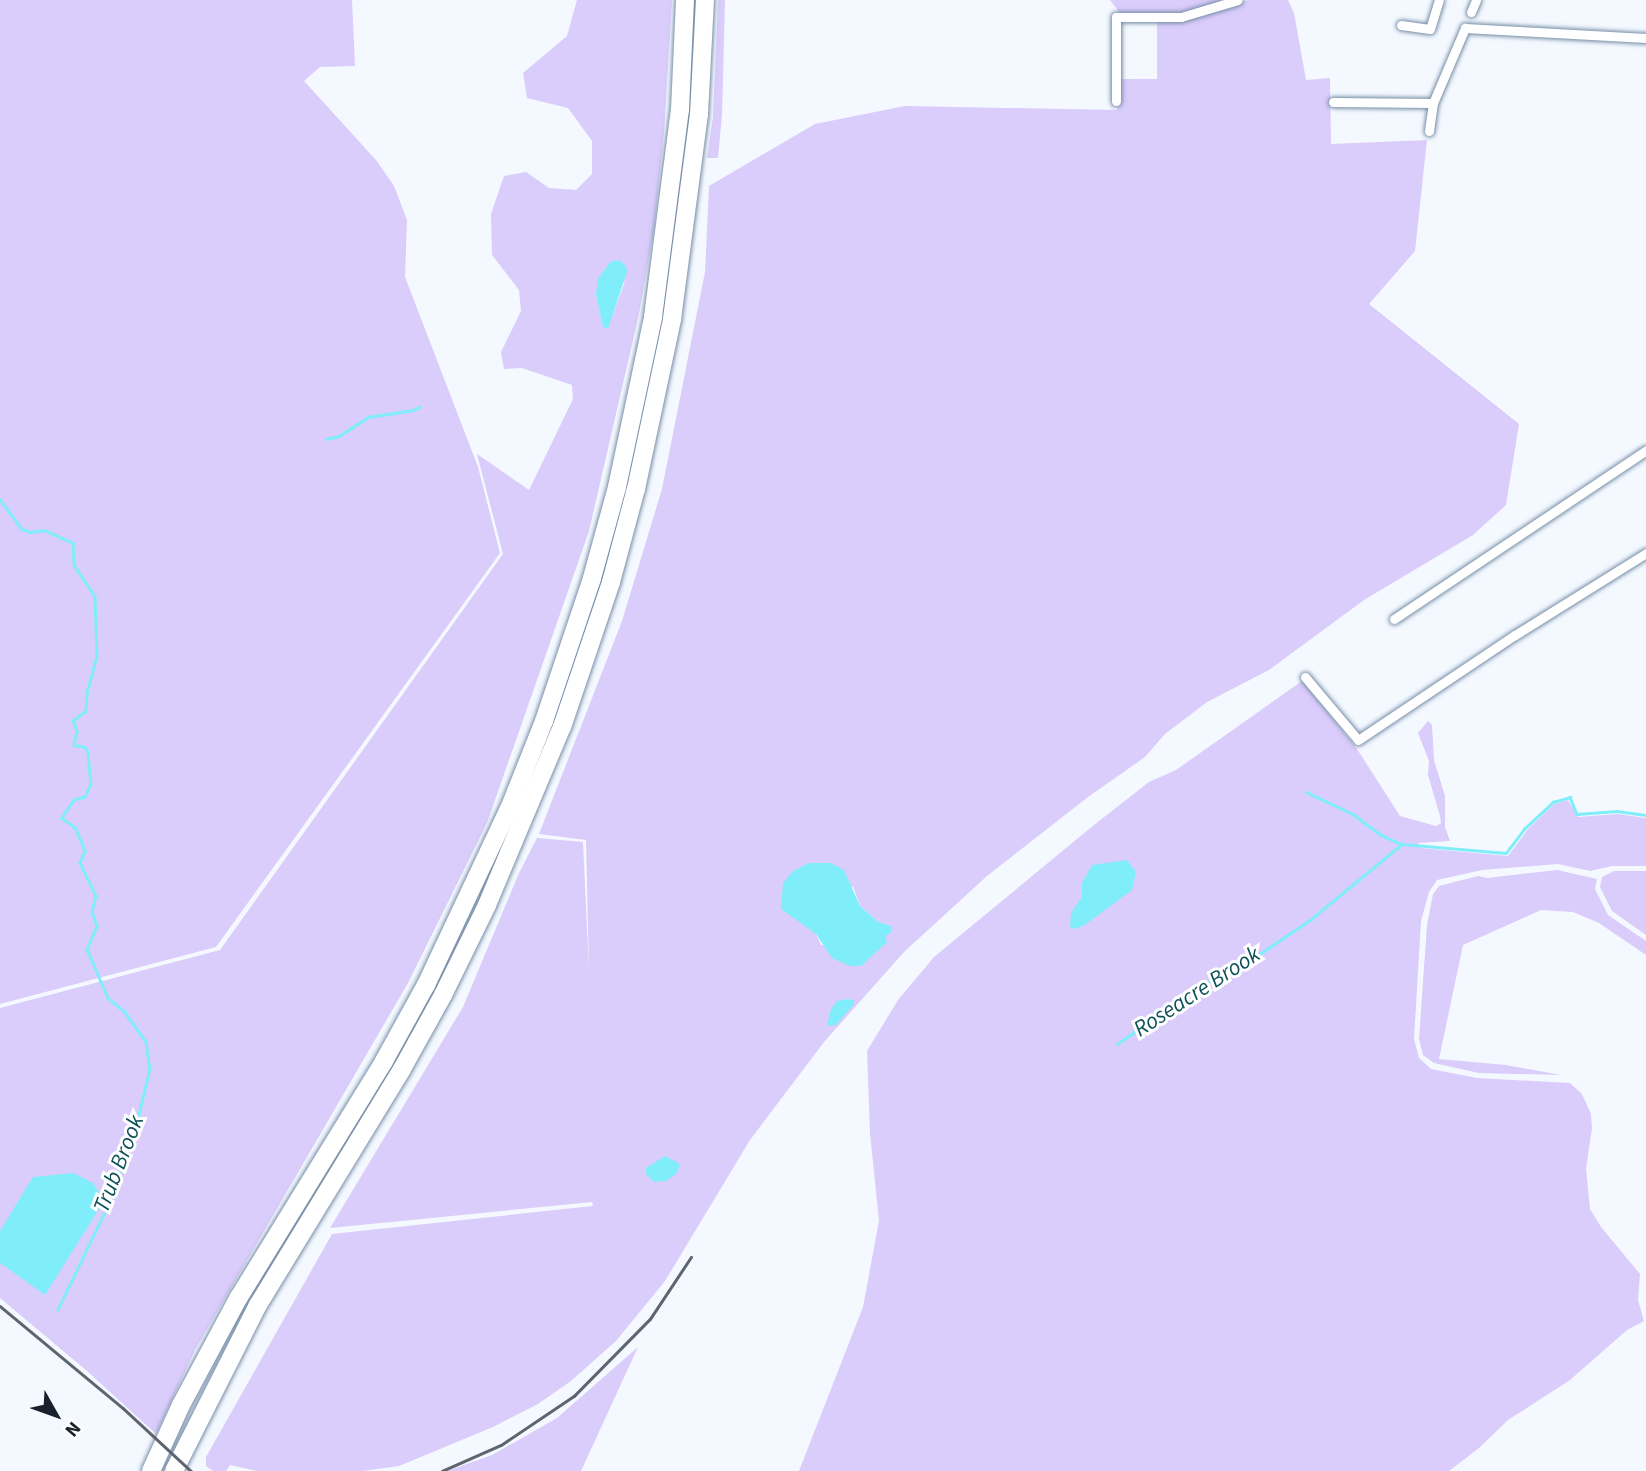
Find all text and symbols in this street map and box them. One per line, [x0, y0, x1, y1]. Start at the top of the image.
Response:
water label: Roseacre Brook [1128, 941, 1266, 1043]
water label: Trub Brook [88, 1111, 150, 1217]
north arrow [21, 1380, 91, 1450]
text: N [58, 1415, 87, 1442]

